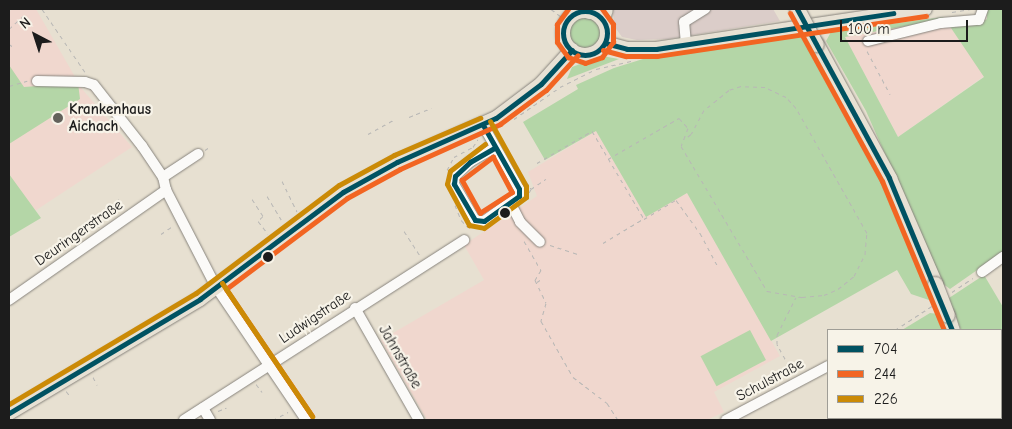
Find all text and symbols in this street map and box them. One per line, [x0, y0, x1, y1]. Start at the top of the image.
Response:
north arrow [10, 10, 60, 60]
scale bar [842, 10, 970, 42]
text: N [16, 14, 34, 33]
text: 100 m [848, 20, 890, 38]
place label: Krankenhaus Aichach [69, 100, 151, 135]
marker: Krankenhaus Aichach [51, 111, 65, 125]
street label: Deuringerstraße [32, 196, 126, 270]
unlabelled marker [500, 208, 510, 218]
unlabelled marker [263, 252, 273, 262]
street label: Ludwigstraße [276, 286, 354, 348]
street label: Jahnstraße [375, 322, 425, 392]
legend [827, 329, 1002, 419]
text: 704 [874, 340, 898, 358]
street label: Schulstraße [733, 355, 807, 405]
text: 244 [874, 365, 896, 383]
text: 226 [874, 390, 898, 408]

